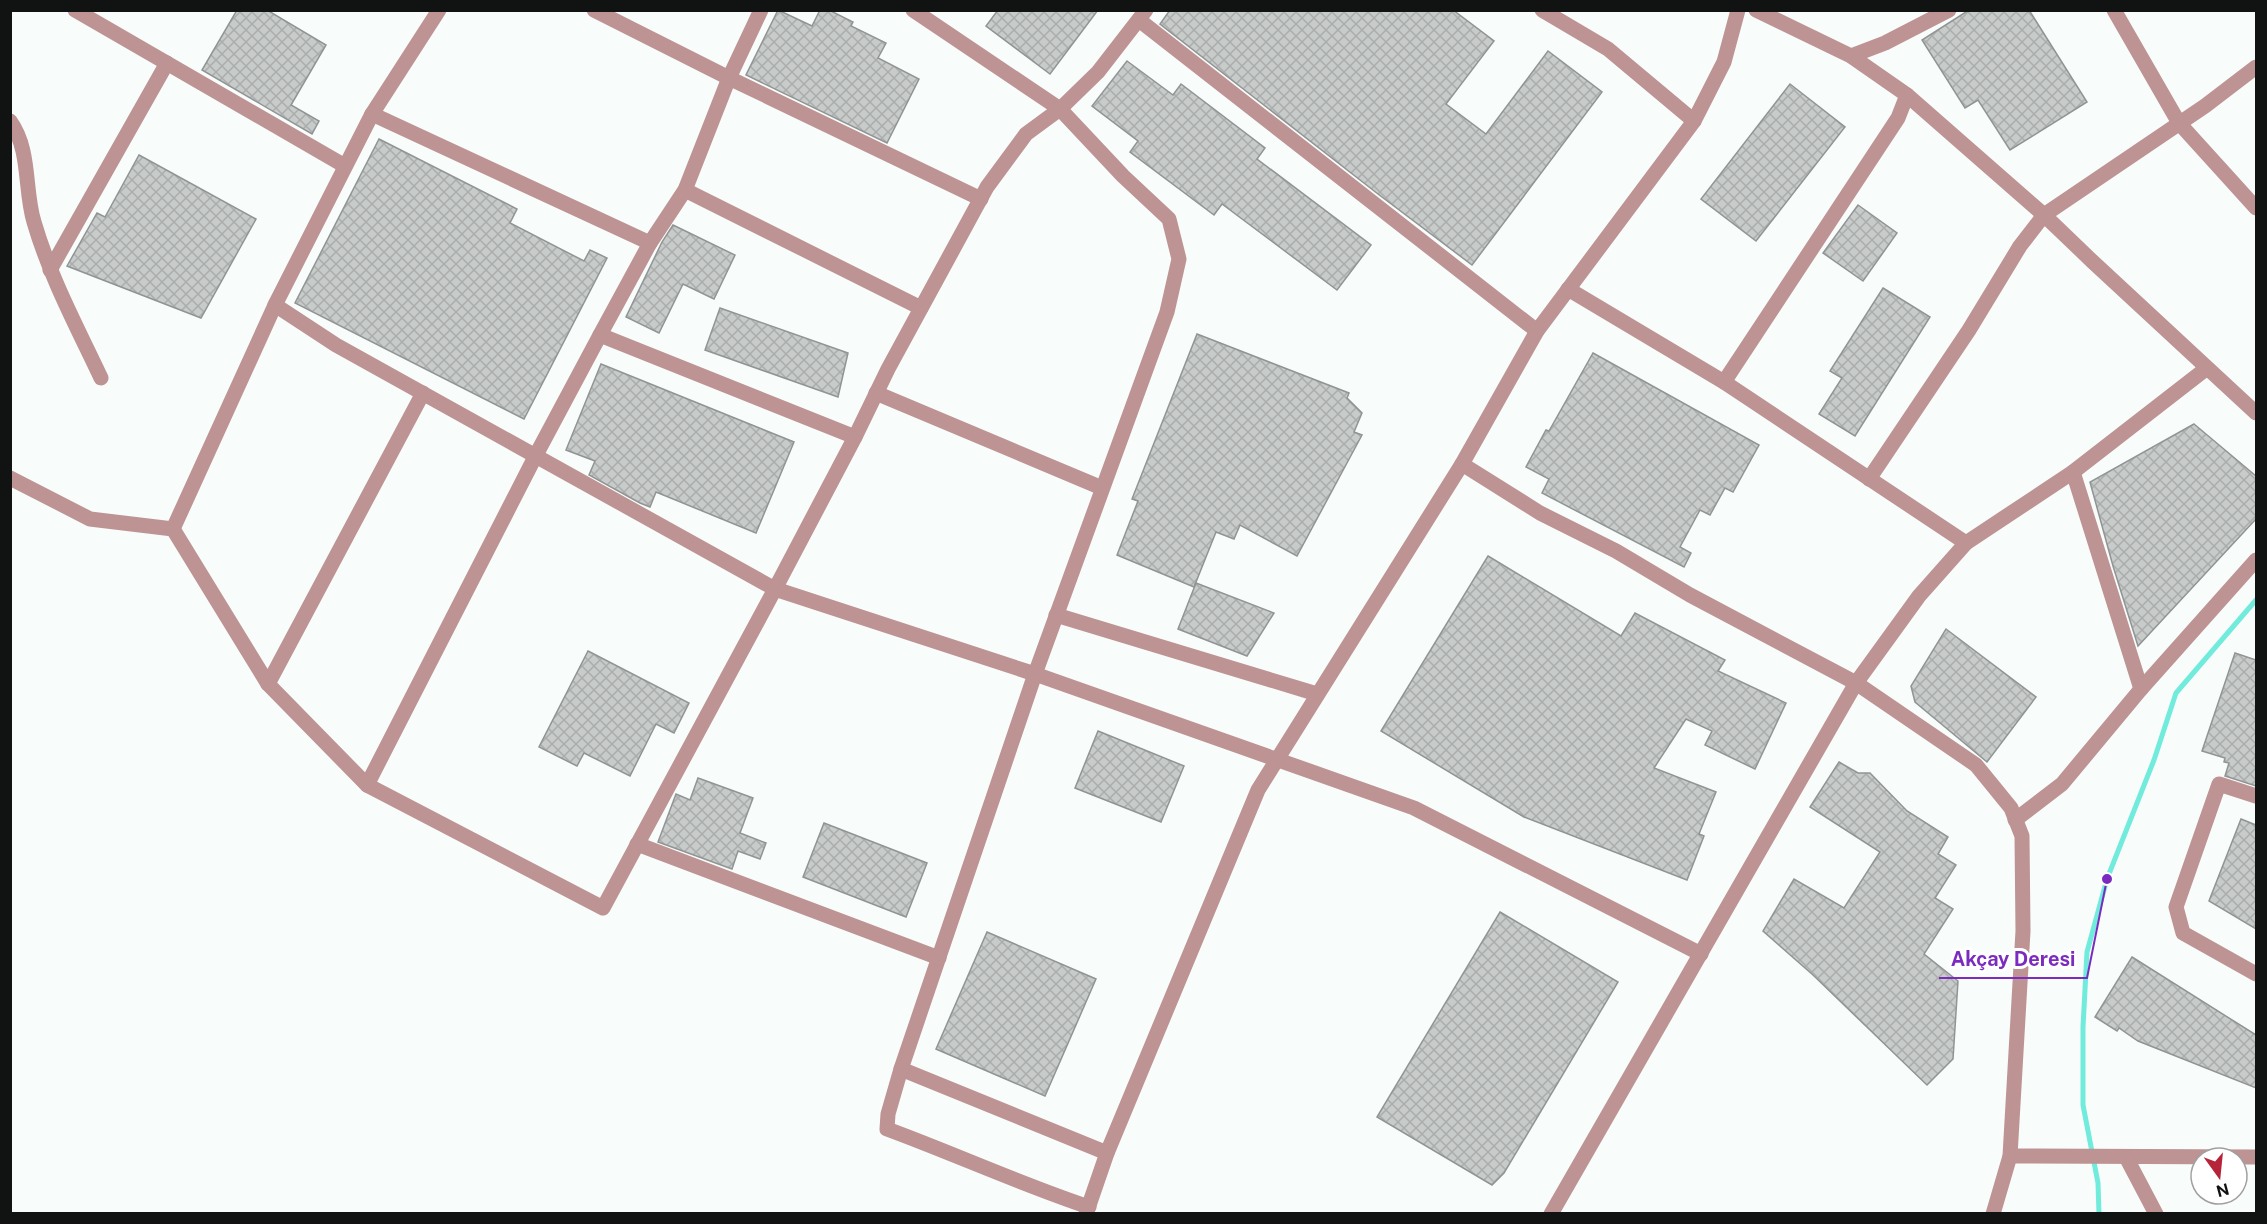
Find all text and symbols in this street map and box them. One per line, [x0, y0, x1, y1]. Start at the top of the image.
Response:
callout: Akçay Deresi [1939, 940, 2087, 978]
text: Akçay Deresi [1951, 947, 2075, 971]
north arrow [2189, 1146, 2249, 1206]
text: N [2214, 1179, 2231, 1201]

